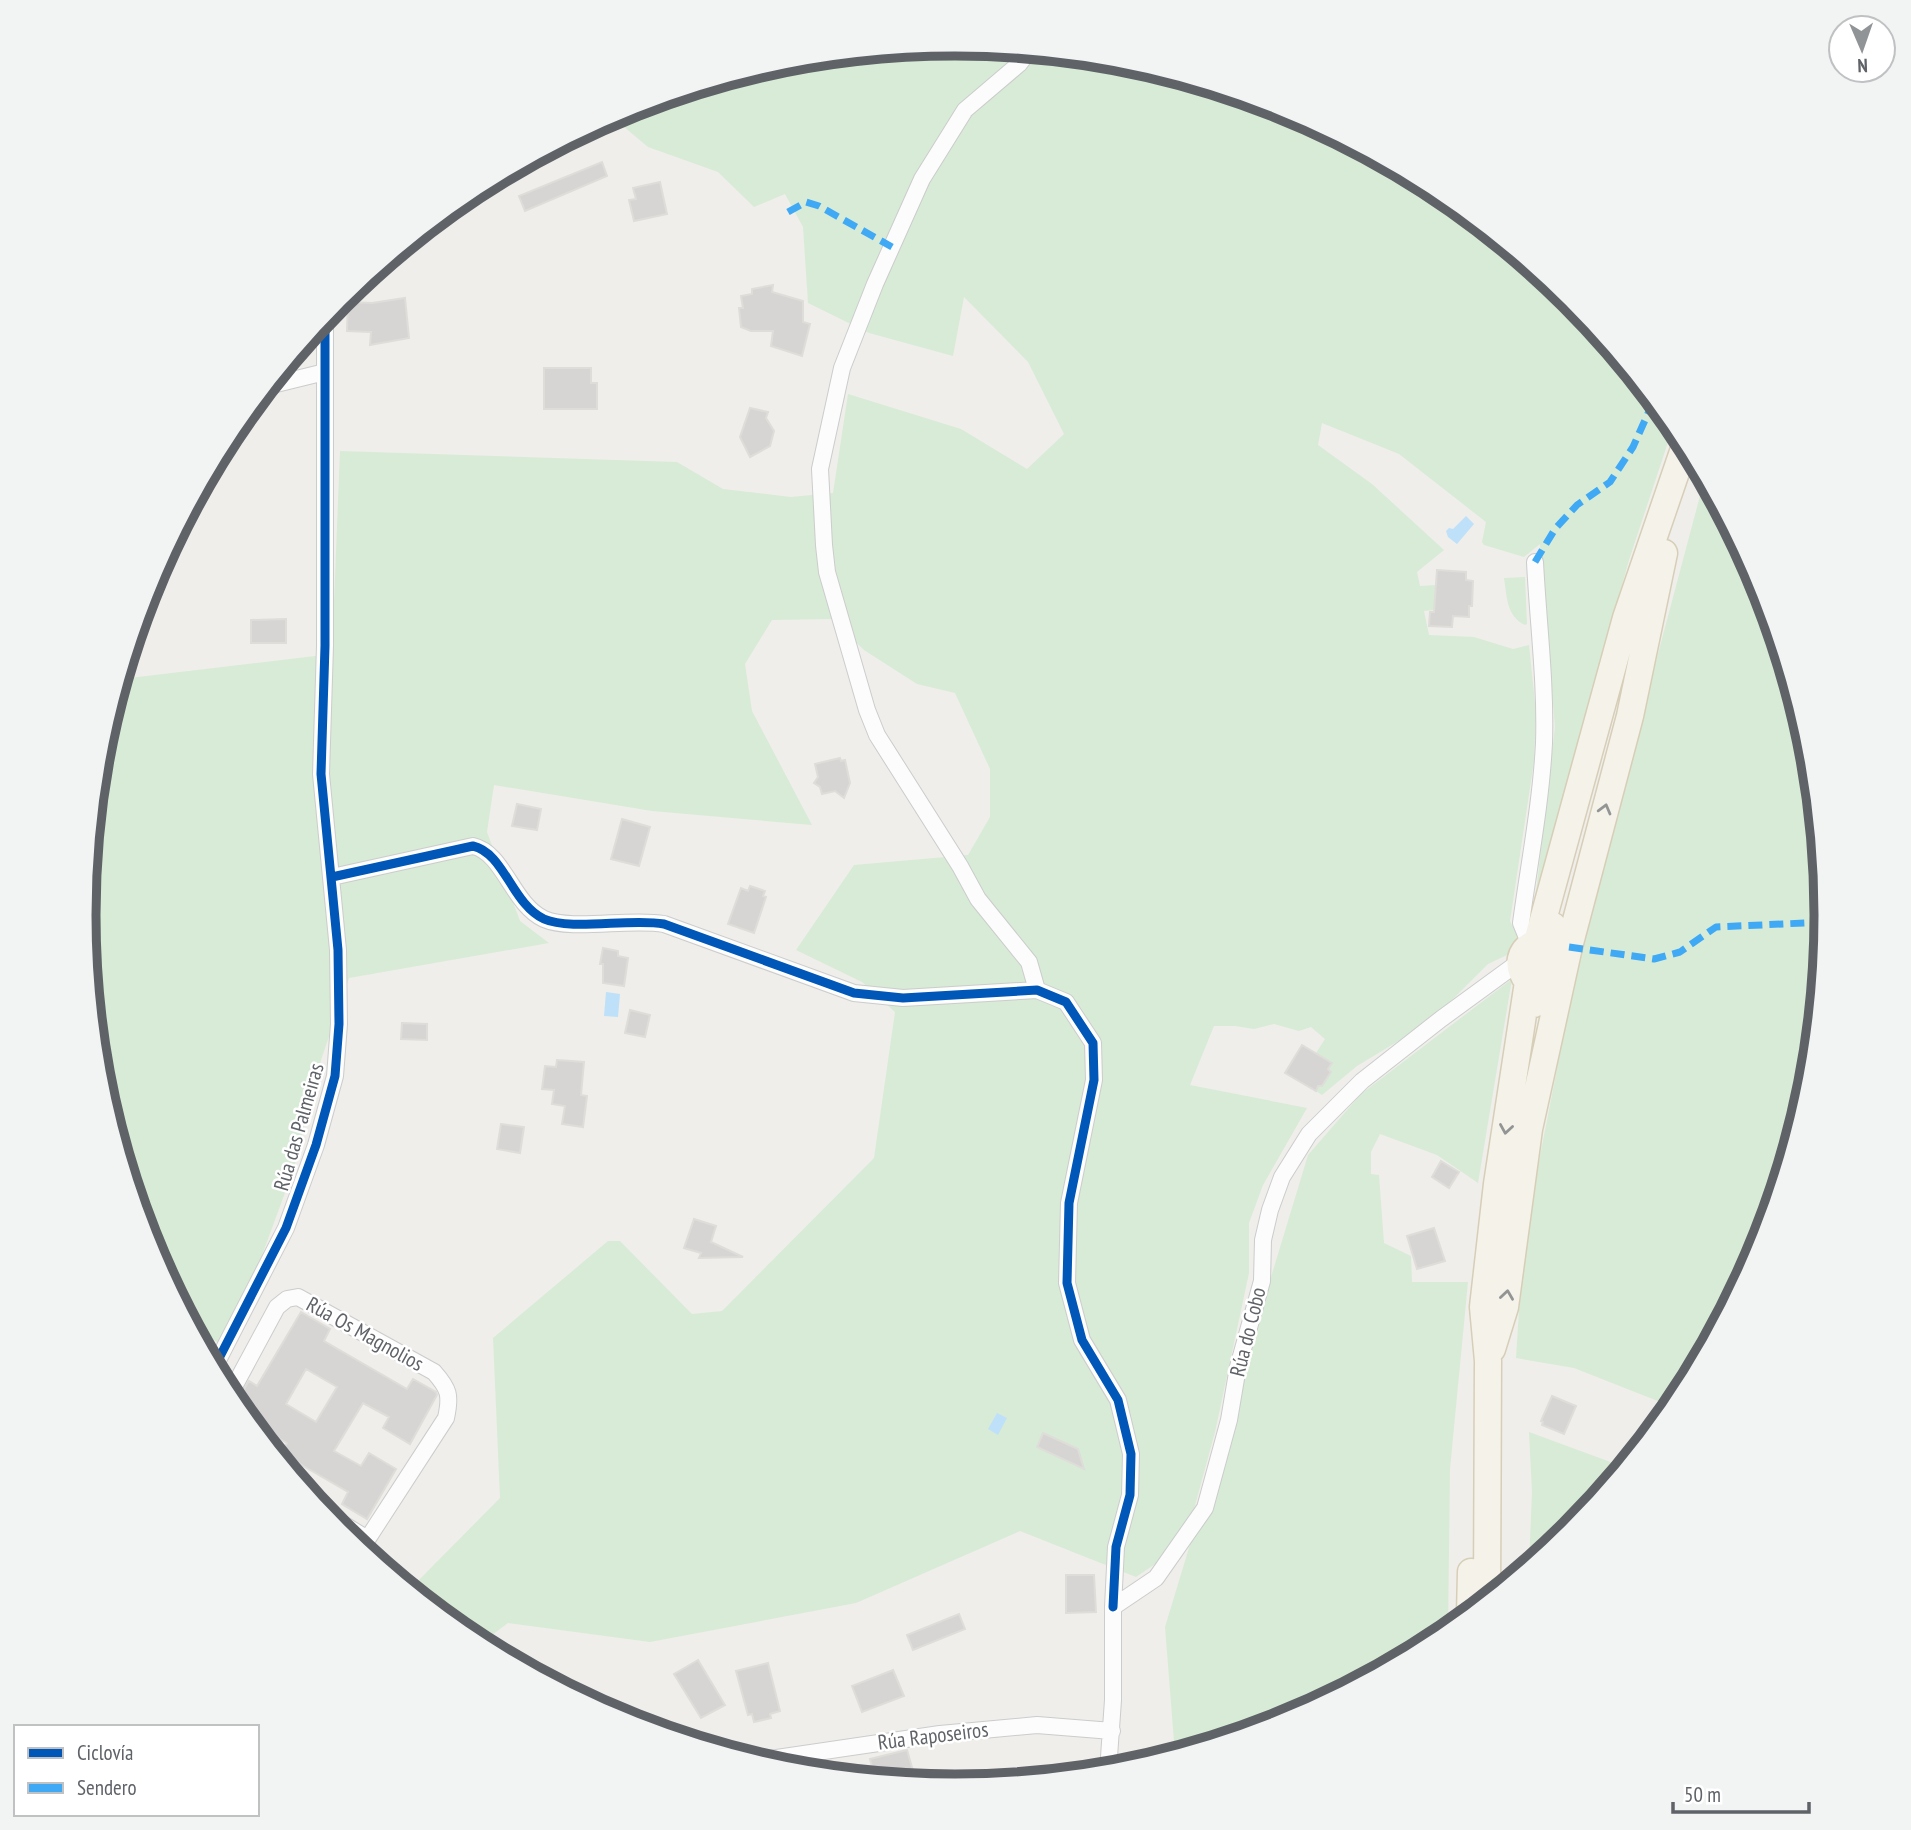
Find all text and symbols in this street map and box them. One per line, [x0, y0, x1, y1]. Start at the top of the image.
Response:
north arrow [1827, 14, 1897, 84]
text: N [1857, 54, 1868, 78]
one-way arrow [1596, 803, 1611, 815]
street label: Rúa das Palmeiras [267, 1060, 330, 1194]
one-way arrow [1499, 1123, 1514, 1135]
street label: Rúa do Cobo [1223, 1284, 1272, 1379]
one-way arrow [1499, 1289, 1514, 1301]
street label: Rúa Os Magnolios [302, 1290, 429, 1377]
street label: Rúa Raposeiros [876, 1715, 990, 1756]
legend [14, 1725, 259, 1816]
text: Ciclovía [77, 1739, 134, 1766]
scale bar [1673, 1770, 1810, 1814]
text: Sendero [77, 1774, 136, 1801]
text: 50 m [1684, 1781, 1721, 1808]

